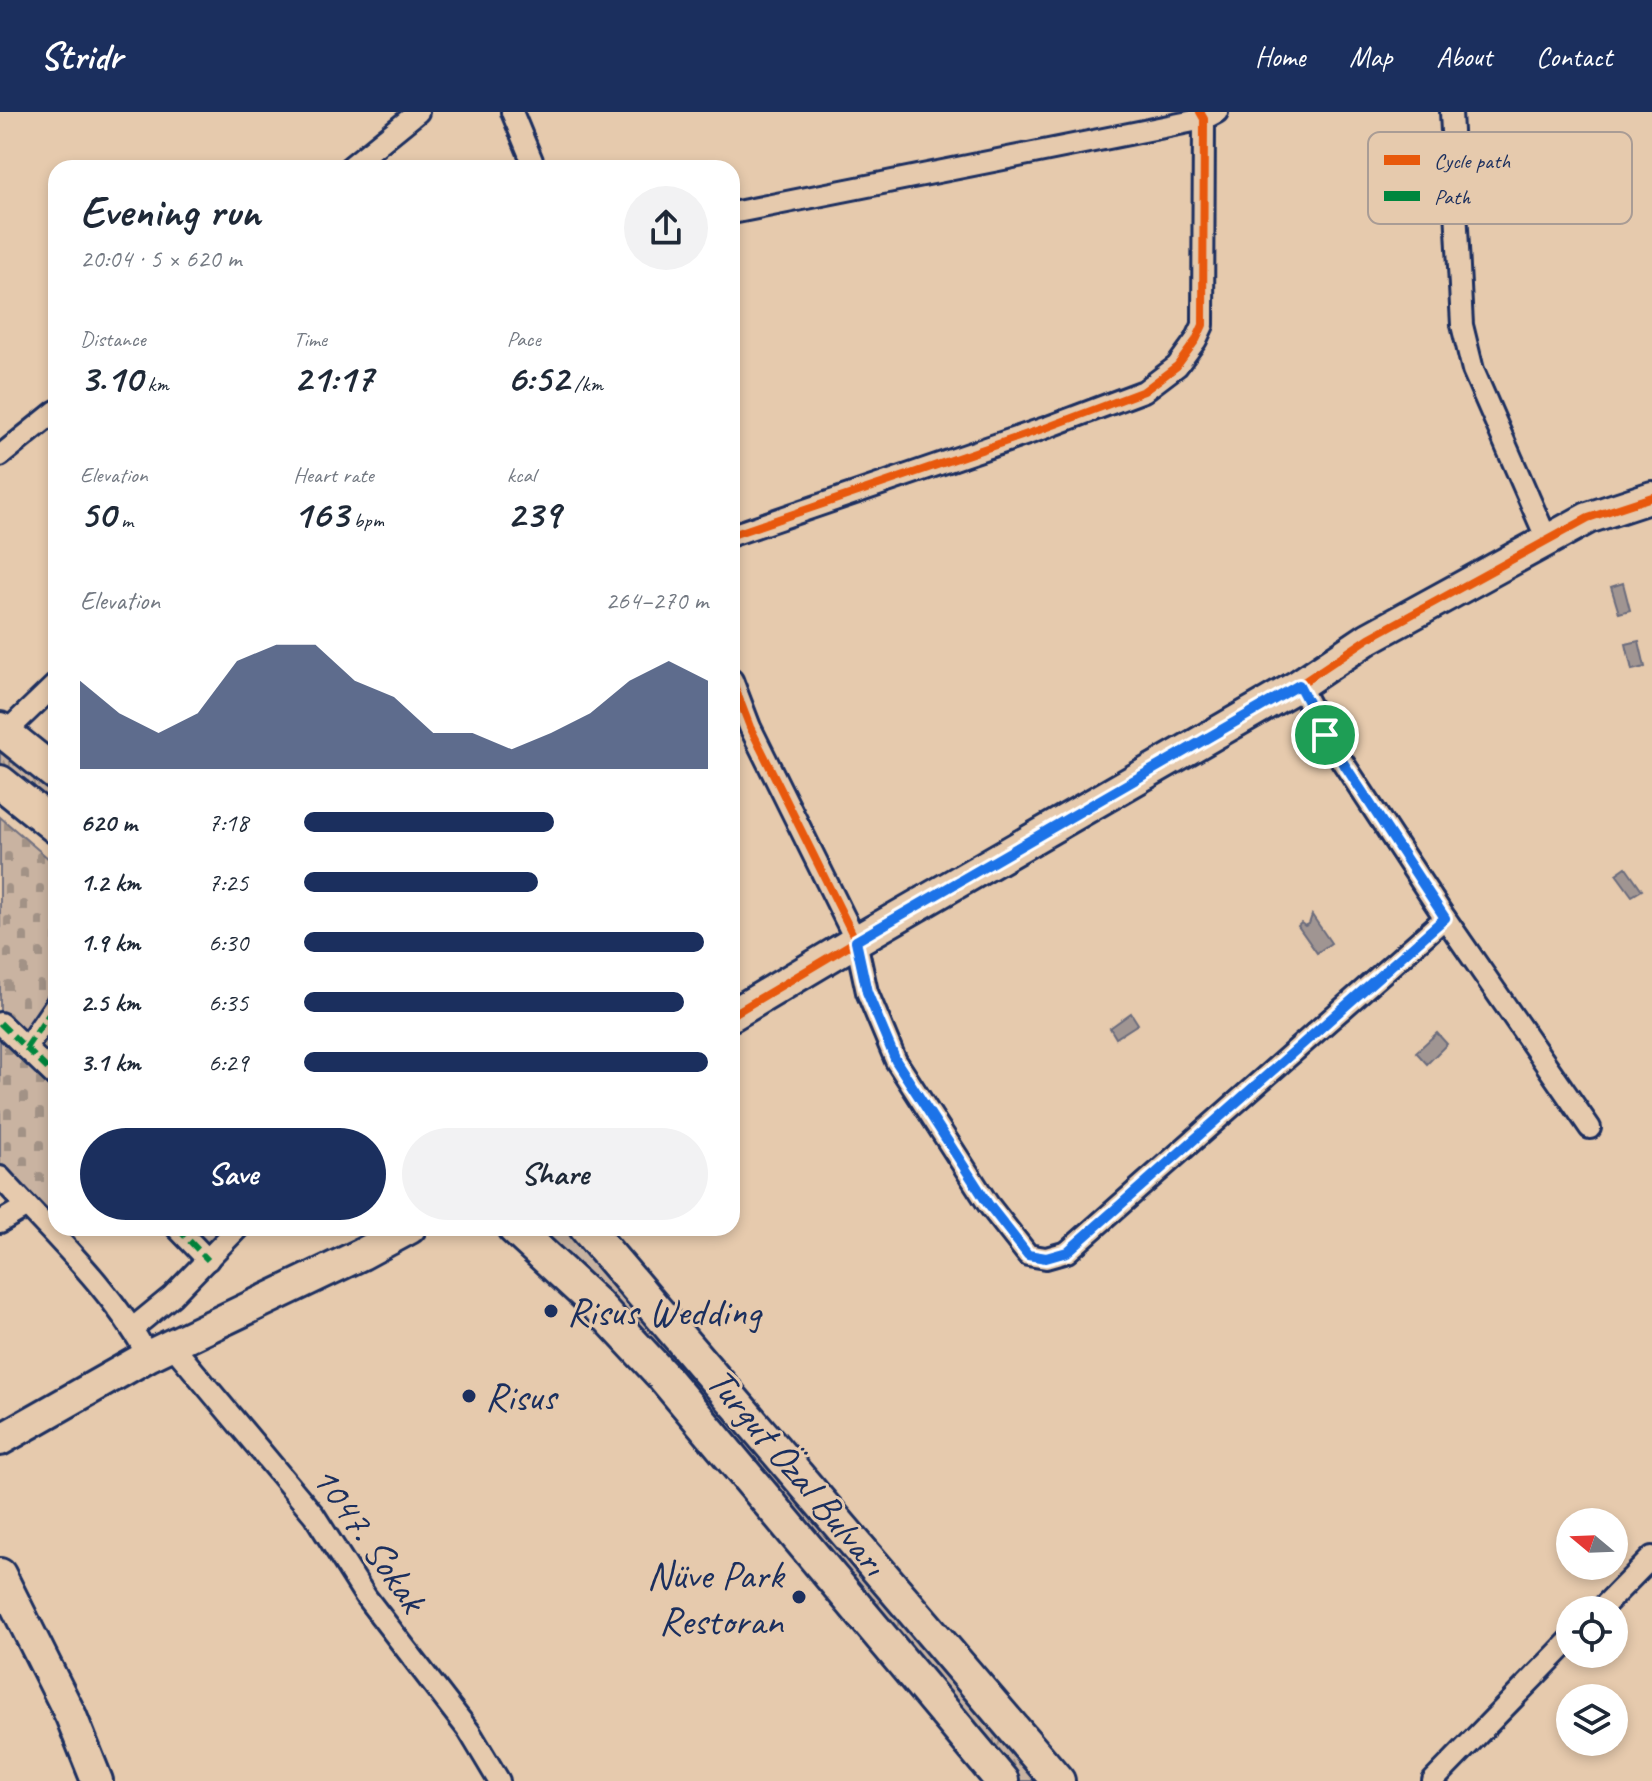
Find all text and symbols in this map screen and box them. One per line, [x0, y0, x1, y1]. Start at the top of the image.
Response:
text: Stridr [40, 33, 122, 80]
text: Home [1255, 39, 1305, 74]
text: Map [1349, 39, 1392, 74]
text: About [1436, 39, 1492, 74]
text: Contact [1536, 39, 1612, 74]
legend [1368, 132, 1632, 224]
text: Cycle path [1434, 147, 1511, 175]
text: Path [1434, 183, 1471, 211]
text: Evening run [80, 184, 260, 239]
button: share [624, 186, 708, 270]
text: 20:04 · 5 × 620 m [80, 242, 241, 275]
text: Distance [80, 325, 146, 353]
text: Time [293, 325, 327, 353]
text: Pace [507, 325, 541, 353]
text: 3.10 [80, 353, 142, 403]
text: 21:17 [293, 353, 373, 403]
text: 6:52 [507, 353, 569, 403]
text: km [142, 370, 169, 398]
text: /km [569, 370, 603, 398]
text: Elevation [80, 461, 148, 489]
text: Heart rate [293, 461, 374, 489]
text: kcal [507, 461, 536, 489]
text: 50 [80, 489, 115, 539]
text: 163 [293, 489, 348, 539]
text: 239 [507, 489, 560, 539]
text: m [115, 506, 133, 534]
text: bpm [348, 506, 384, 534]
text: Elevation [80, 584, 160, 617]
text: 264–270 m [605, 584, 708, 617]
pin [1291, 701, 1359, 769]
icon: arrive [1303, 713, 1347, 757]
text: 620 m [80, 806, 137, 839]
text: 7:18 [208, 806, 248, 839]
text: 1.2 km [80, 866, 140, 899]
text: 7:25 [208, 866, 248, 899]
text: 1.9 km [80, 926, 140, 959]
text: 6:30 [208, 926, 248, 959]
text: 2.5 km [80, 986, 140, 1019]
text: 6:35 [208, 986, 248, 1019]
text: 3.1 km [80, 1046, 140, 1079]
text: 6:29 [208, 1046, 248, 1079]
button: Save [80, 1128, 386, 1220]
button: Share [402, 1128, 708, 1220]
place label: Risus Wedding [567, 1287, 763, 1337]
marker: Risus Wedding [542, 1302, 560, 1320]
street label: Turgut Özal Bulvarı [696, 1357, 900, 1587]
place label: Risus [485, 1372, 559, 1422]
marker: Risus [460, 1387, 478, 1405]
street label: 1047. Sokak [301, 1455, 439, 1624]
north arrow [1556, 1508, 1628, 1580]
map controls [1556, 1508, 1628, 1756]
place label: Nüve Park Restoran [647, 1550, 785, 1646]
marker: Nüve Park Restoran [790, 1588, 808, 1606]
button: locate [1556, 1596, 1628, 1668]
button: layers [1556, 1684, 1628, 1756]

